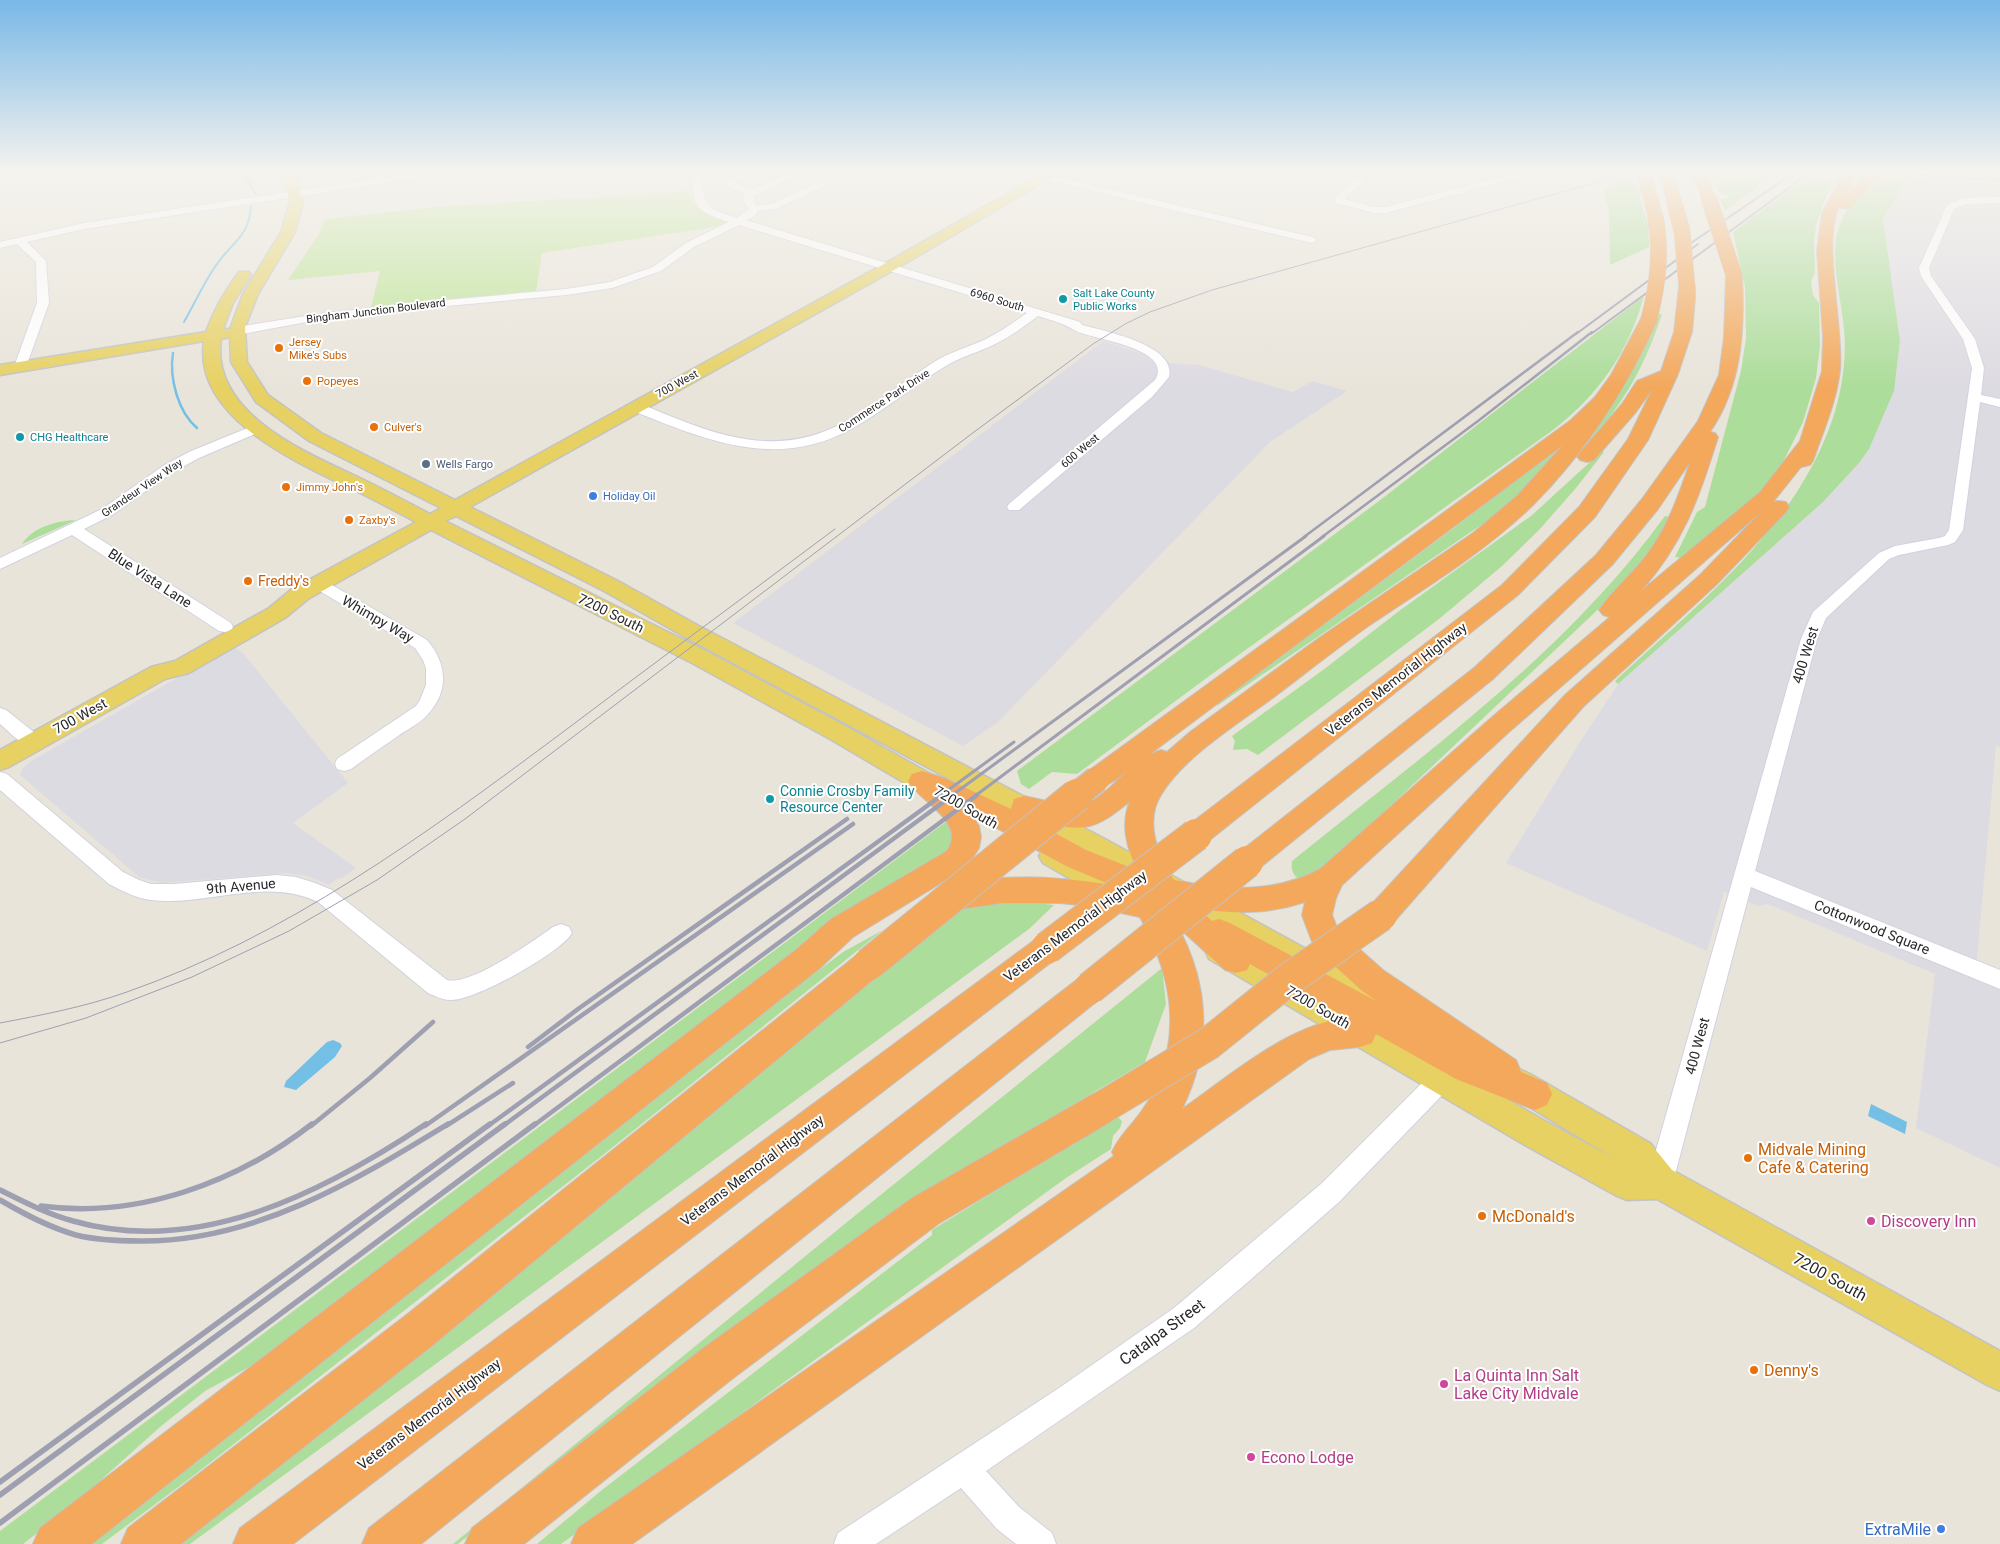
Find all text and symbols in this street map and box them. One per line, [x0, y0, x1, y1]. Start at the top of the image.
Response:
street label: 6960 South [968, 286, 1026, 314]
place label: Salt Lake County Public Works [1073, 287, 1156, 313]
marker: Salt Lake County Public Works [1057, 293, 1069, 305]
street label: Bingham Junction Boulevard [306, 296, 446, 326]
place label: Jersey Mike's Subs [289, 336, 347, 362]
marker: Jersey Mike's Subs [273, 342, 285, 354]
street label: 700 West [654, 367, 701, 401]
street label: Commerce Park Drive [836, 367, 932, 435]
marker: Popeyes [301, 375, 313, 387]
place label: Popeyes [317, 375, 359, 388]
marker: Culver's [368, 421, 380, 433]
place label: Culver's [384, 421, 422, 434]
marker: CHG Healthcare [14, 431, 26, 443]
place label: CHG Healthcare [30, 431, 109, 444]
street label: 600 West [1058, 431, 1102, 471]
street label: Grandeur View Way [99, 456, 186, 520]
marker: Wells Fargo [420, 458, 432, 470]
place label: Wells Fargo [436, 458, 493, 471]
marker: Jimmy John's [280, 481, 292, 493]
place label: Jimmy John's [296, 481, 363, 494]
marker: Holiday Oil [587, 490, 599, 502]
place label: Holiday Oil [603, 490, 655, 503]
marker: Zaxby's [343, 514, 355, 526]
place label: Zaxby's [359, 514, 396, 527]
street label: Blue Vista Lane [105, 545, 195, 611]
place label: Freddy's [258, 573, 309, 589]
marker: Freddy's [242, 575, 254, 587]
street label: 7200 South [575, 590, 647, 636]
street label: Whimpy Way [339, 592, 417, 646]
street label: Veterans Memorial Highway [1322, 619, 1470, 739]
street label: 400 West [1789, 624, 1821, 685]
street label: 700 West [51, 695, 110, 737]
street label: 7200 South [931, 782, 1001, 832]
place label: Connie Crosby Family Resource Center [780, 783, 915, 815]
marker: Connie Crosby Family Resource Center [764, 793, 776, 805]
street label: Veterans Memorial Highway [1000, 867, 1150, 985]
street label: 9th Avenue [206, 875, 276, 897]
street label: Cottonwood Square [1812, 896, 1932, 958]
street label: 7200 South [1283, 982, 1353, 1032]
street label: 400 West [1682, 1015, 1712, 1076]
street label: Veterans Memorial Highway [677, 1111, 827, 1229]
place label: Midvale Mining Cafe & Catering [1758, 1140, 1869, 1177]
marker: Midvale Mining Cafe & Catering [1742, 1152, 1754, 1164]
place label: McDonald's [1492, 1207, 1575, 1226]
marker: McDonald's [1476, 1210, 1488, 1222]
place label: Discovery Inn [1881, 1212, 1976, 1231]
marker: Discovery Inn [1865, 1215, 1877, 1227]
street label: 7200 South [1790, 1249, 1870, 1305]
street label: Catalpa Street [1116, 1295, 1208, 1369]
street label: Veterans Memorial Highway [354, 1355, 504, 1473]
place label: Denny's [1764, 1361, 1819, 1380]
marker: Denny's [1748, 1364, 1760, 1376]
place label: La Quinta Inn Salt Lake City Midvale [1454, 1366, 1579, 1403]
marker: La Quinta Inn Salt Lake City Midvale [1438, 1378, 1450, 1390]
place label: Econo Lodge [1261, 1448, 1354, 1467]
marker: Econo Lodge [1245, 1451, 1257, 1463]
place label: ExtraMile [1865, 1520, 1931, 1539]
marker: ExtraMile [1935, 1523, 1947, 1535]

